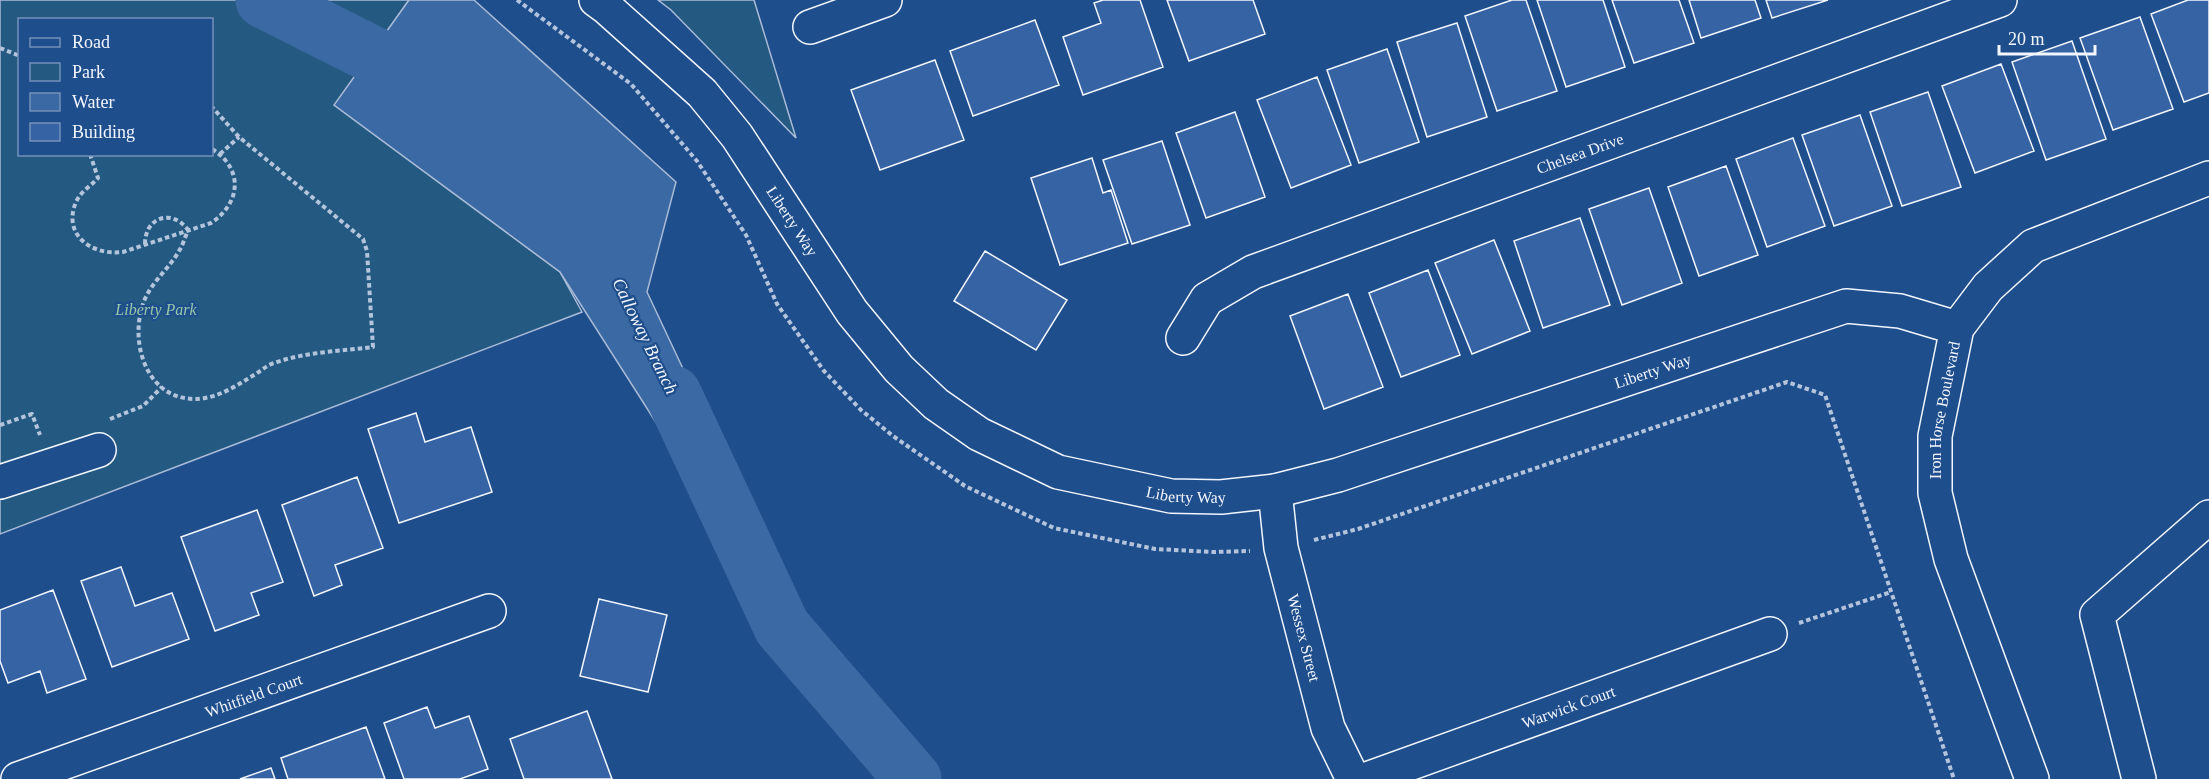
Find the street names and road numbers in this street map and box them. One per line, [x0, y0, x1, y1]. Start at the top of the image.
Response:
street label: Chelsea Drive [1534, 130, 1626, 177]
street label: Liberty Way [763, 183, 821, 260]
street label: Iron Horse Boulevard [1927, 340, 1963, 479]
street label: Liberty Way [1612, 350, 1694, 391]
street label: Liberty Way [1145, 483, 1227, 507]
street label: Wessex Street [1284, 592, 1324, 684]
street label: Whitfield Court [203, 670, 305, 721]
street label: Warwick Court [1520, 682, 1618, 732]

